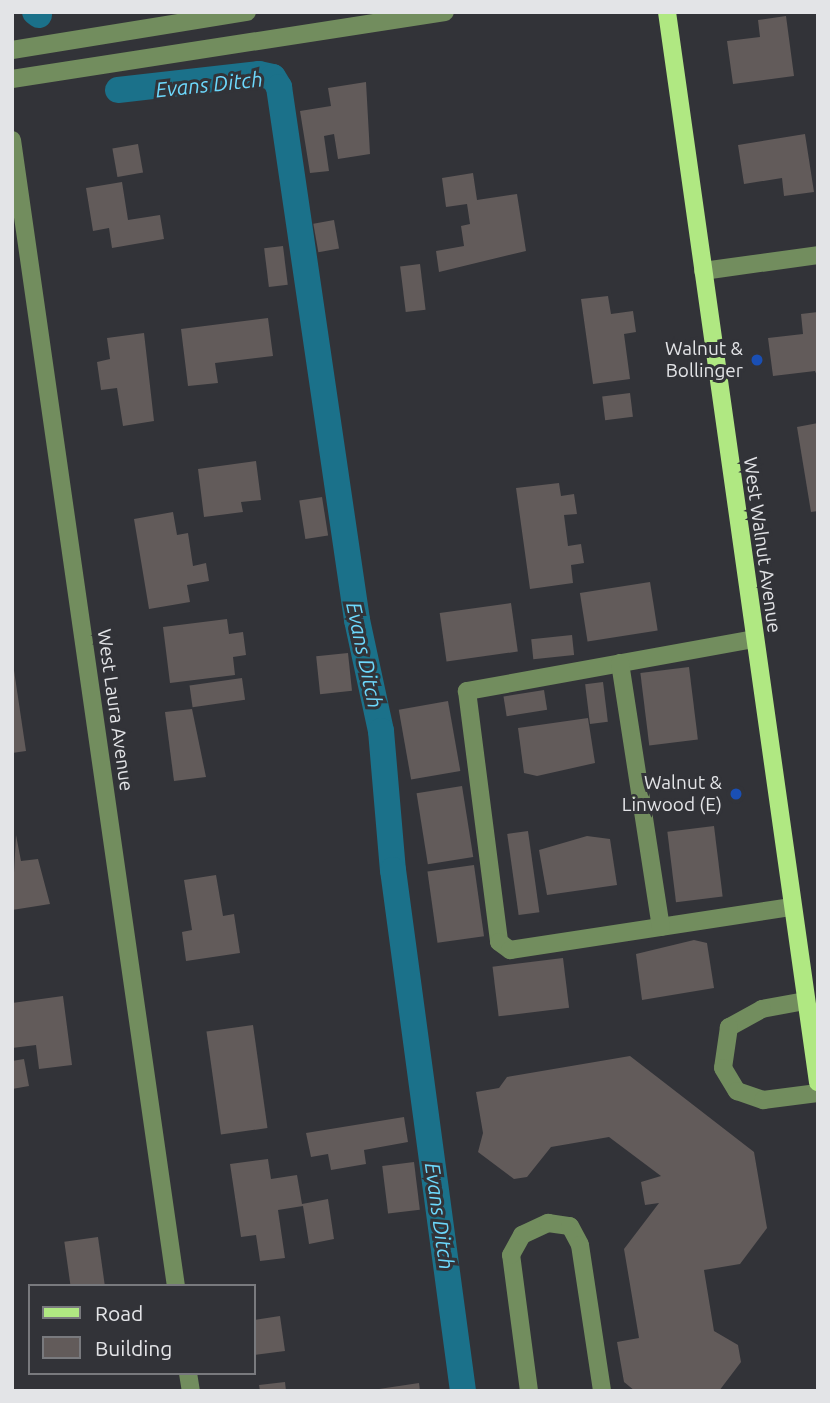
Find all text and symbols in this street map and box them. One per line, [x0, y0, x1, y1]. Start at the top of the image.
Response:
water label: Evans Ditch [154, 66, 264, 102]
place label: Walnut & Bollinger [665, 338, 743, 382]
marker: Walnut & Bollinger [749, 352, 765, 368]
street label: West Walnut Avenue [738, 456, 786, 634]
water label: Evans Ditch [341, 600, 389, 710]
street label: West Laura Avenue [92, 627, 138, 793]
place label: Walnut & Linwood (E) [622, 772, 722, 816]
marker: Walnut & Linwood (E) [728, 786, 744, 802]
water label: Evans Ditch [420, 1161, 460, 1271]
legend [28, 1284, 256, 1375]
text: Road [95, 1301, 143, 1325]
text: Building [95, 1336, 172, 1360]

